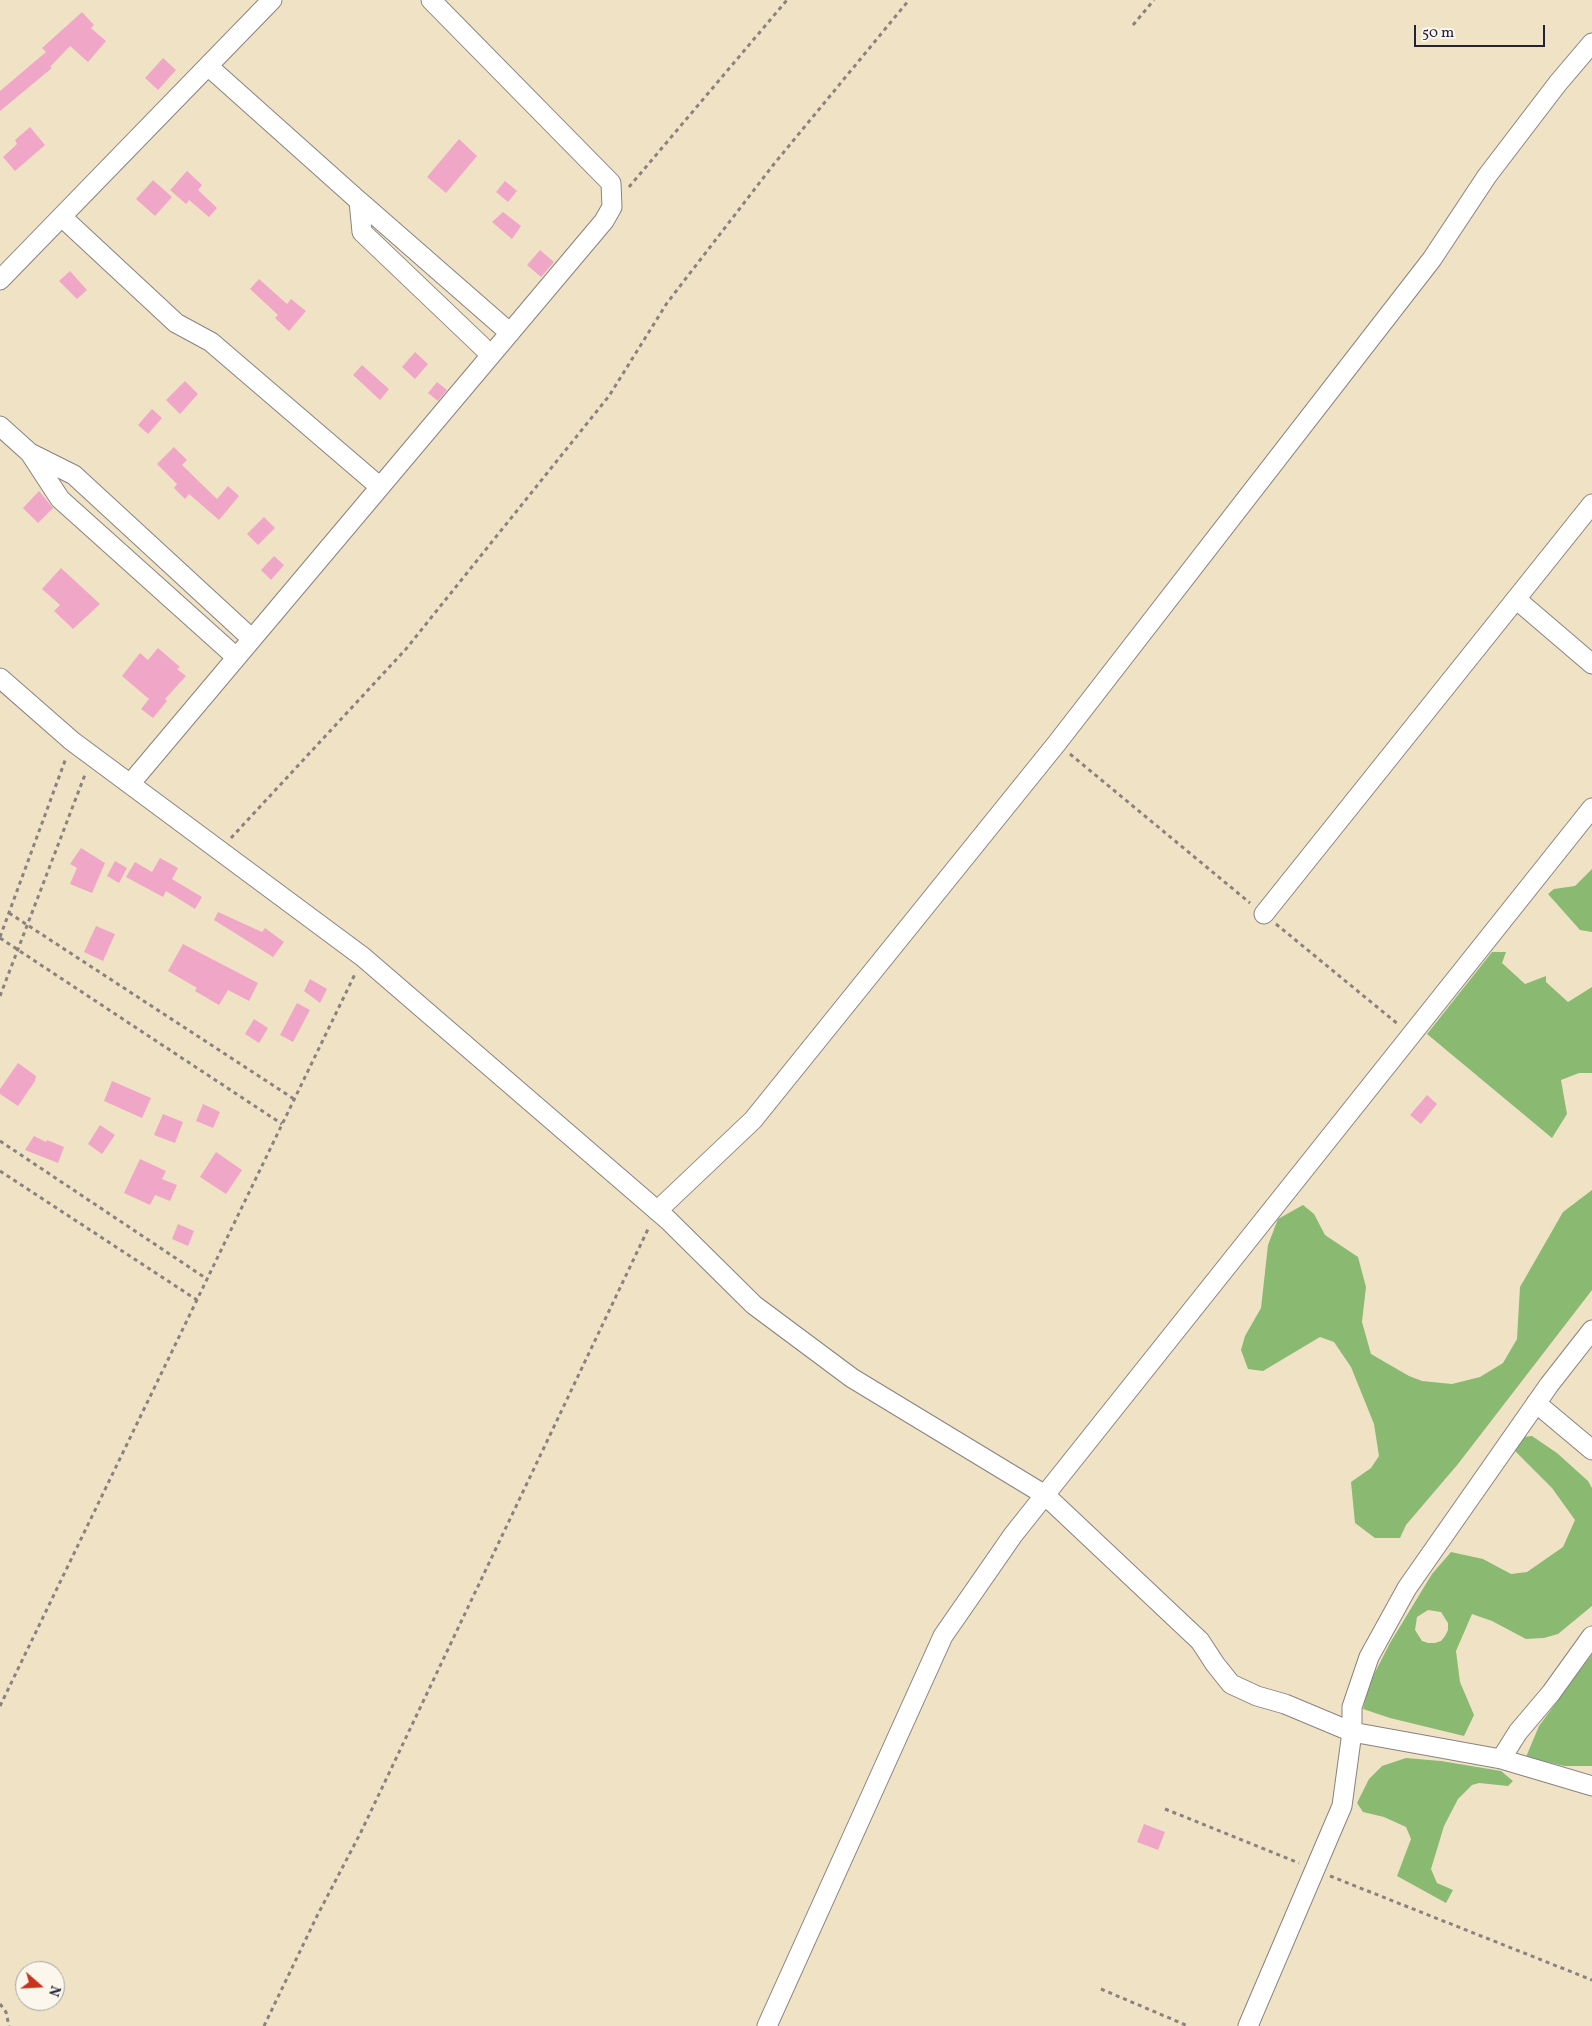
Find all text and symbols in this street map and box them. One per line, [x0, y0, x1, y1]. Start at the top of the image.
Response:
scale bar [1417, 15, 1548, 47]
text: 50 m [1422, 23, 1454, 44]
north arrow [15, 1961, 65, 2011]
text: N [43, 1983, 64, 1999]

